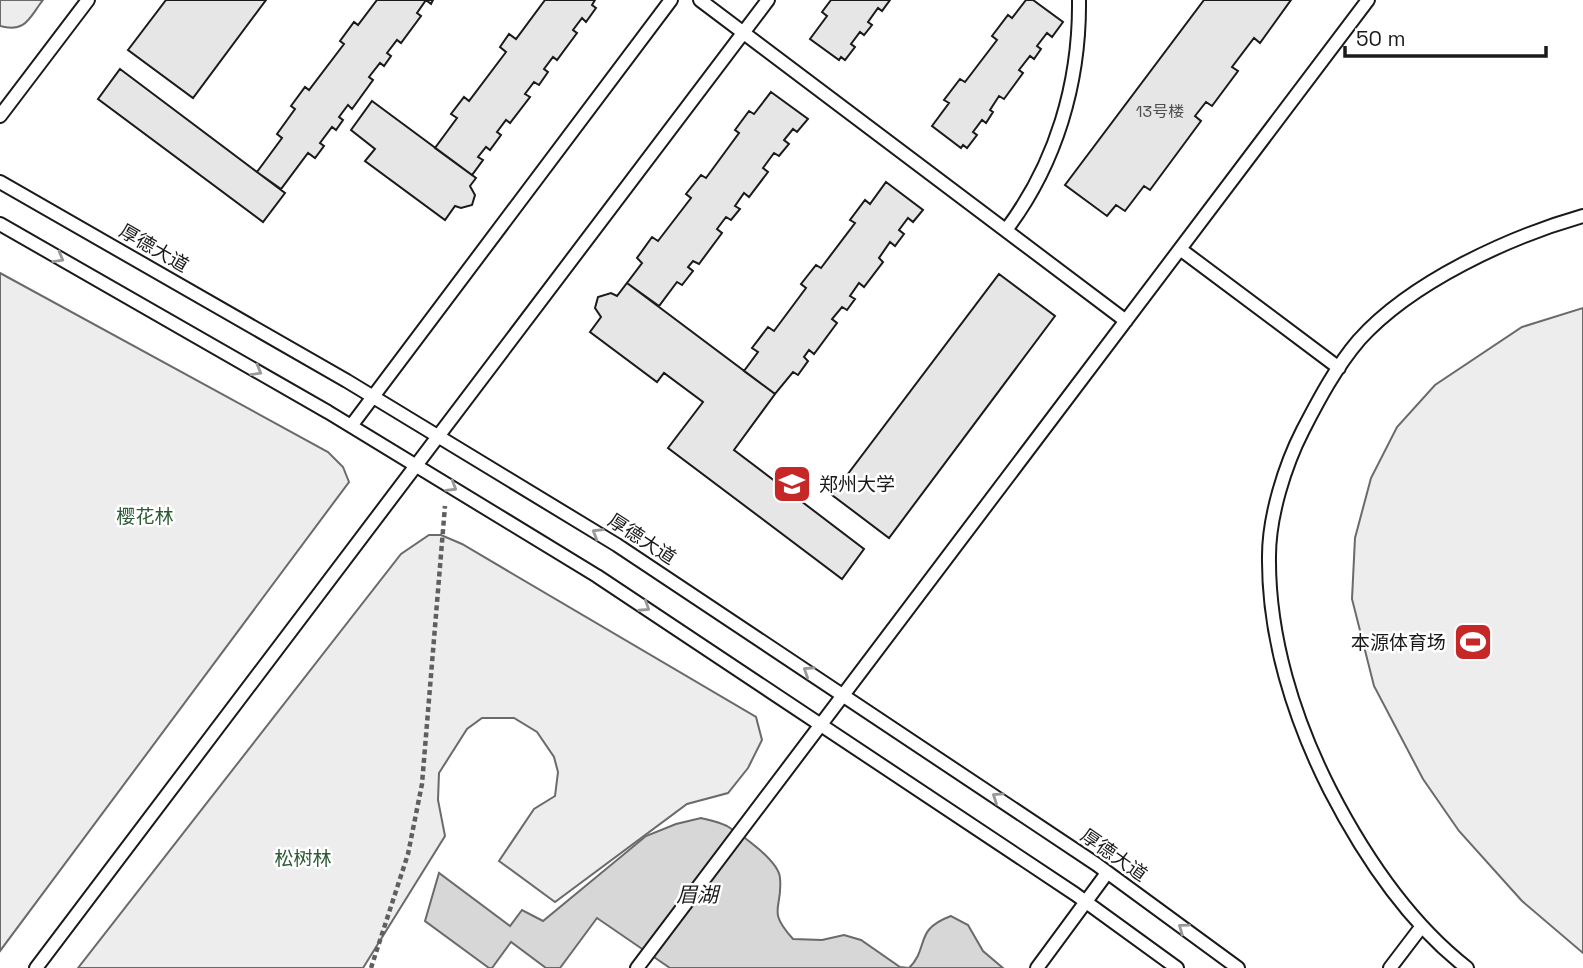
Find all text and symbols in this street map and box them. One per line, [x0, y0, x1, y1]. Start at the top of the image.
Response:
scale bar [1345, 14, 1546, 58]
text: 50 m [1356, 25, 1406, 52]
house number: 13号楼 [1136, 101, 1184, 122]
street label: 厚德大道 [115, 218, 193, 278]
one-way arrow [52, 250, 65, 263]
one-way arrow [249, 363, 262, 376]
school or university icon: 郑州大学 [771, 463, 813, 505]
place label: 郑州大学 [819, 472, 895, 497]
one-way arrow [445, 479, 458, 492]
park label: 樱花林 [116, 504, 174, 529]
street label: 厚德大道 [603, 508, 681, 570]
one-way arrow [591, 528, 604, 541]
one-way arrow [638, 599, 651, 612]
sports icon: 本源体育场 [1452, 621, 1494, 663]
place label: 本源体育场 [1351, 630, 1446, 655]
one-way arrow [802, 666, 815, 679]
one-way arrow [991, 792, 1004, 805]
street label: 厚德大道 [1076, 823, 1152, 887]
park label: 松树林 [274, 846, 332, 871]
water label: 眉湖 [676, 881, 721, 908]
one-way arrow [1178, 924, 1191, 936]

